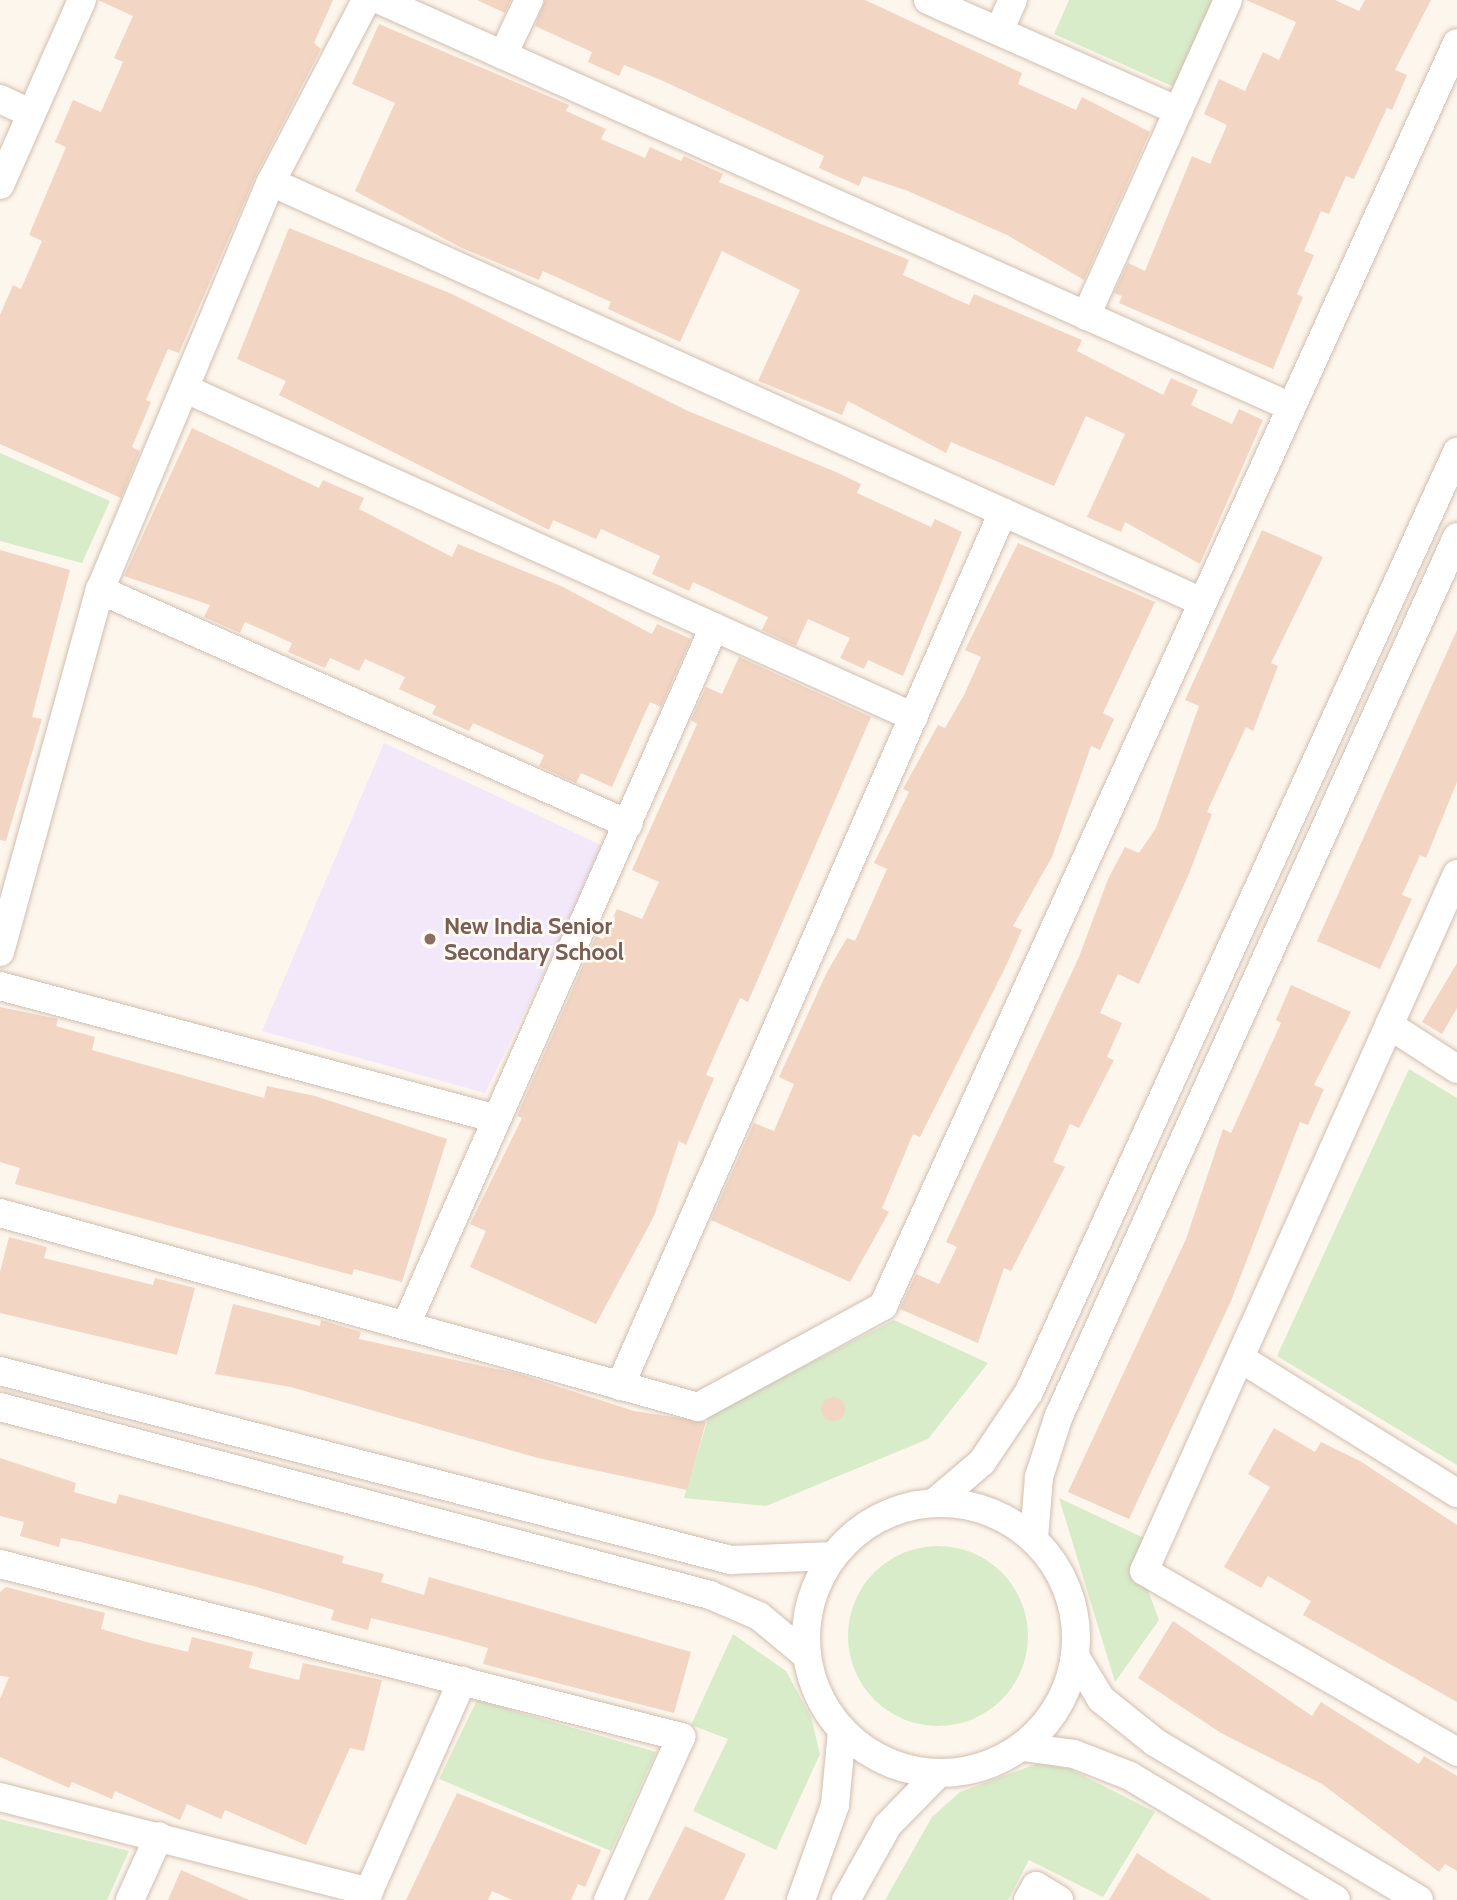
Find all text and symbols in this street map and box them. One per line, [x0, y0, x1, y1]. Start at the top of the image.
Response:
place label: New India Senior Secondary School [444, 912, 624, 966]
marker: New India Senior Secondary School [422, 931, 438, 947]

